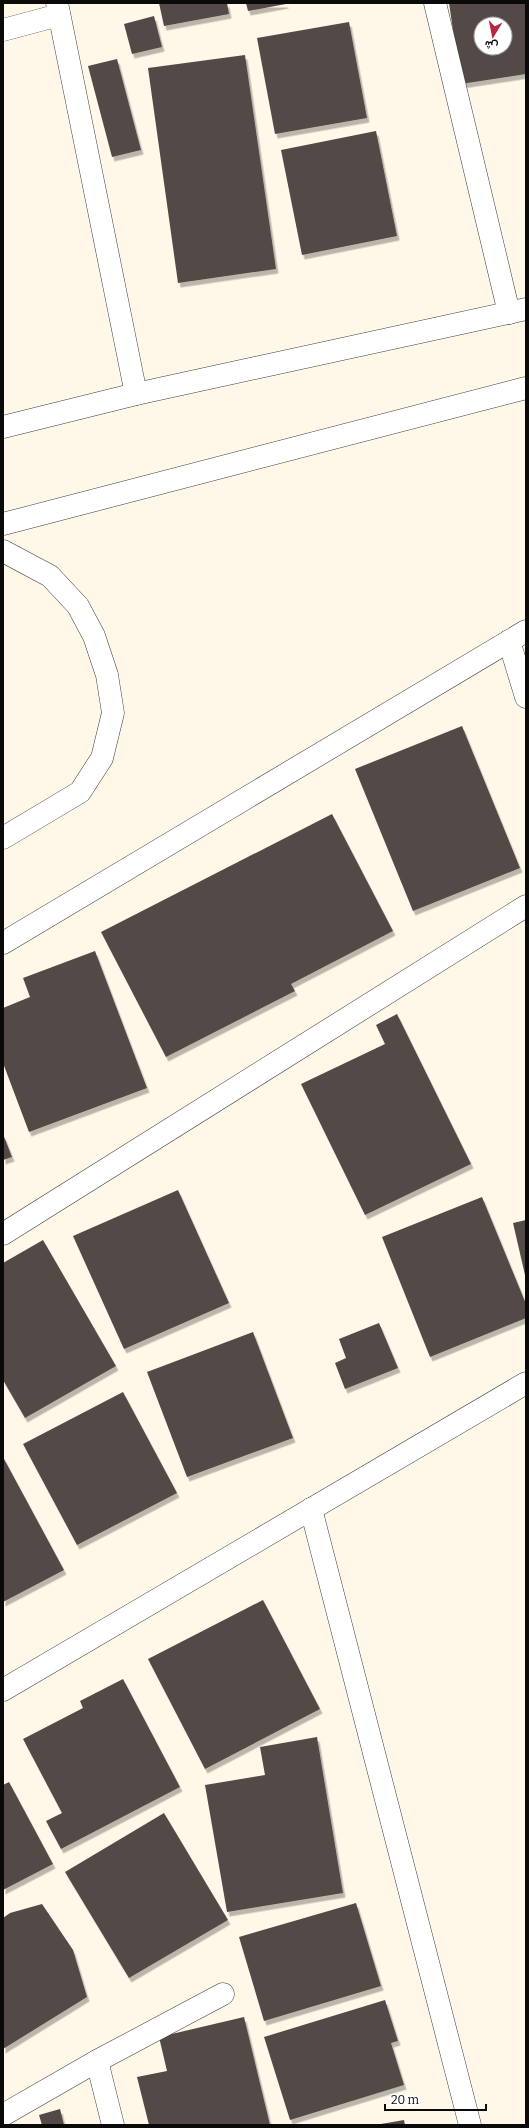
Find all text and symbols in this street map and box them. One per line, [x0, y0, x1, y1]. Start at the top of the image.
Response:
north arrow [473, 16, 513, 56]
text: ش [484, 38, 499, 53]
scale bar [385, 2086, 486, 2112]
text: 20 m [391, 2093, 420, 2107]

